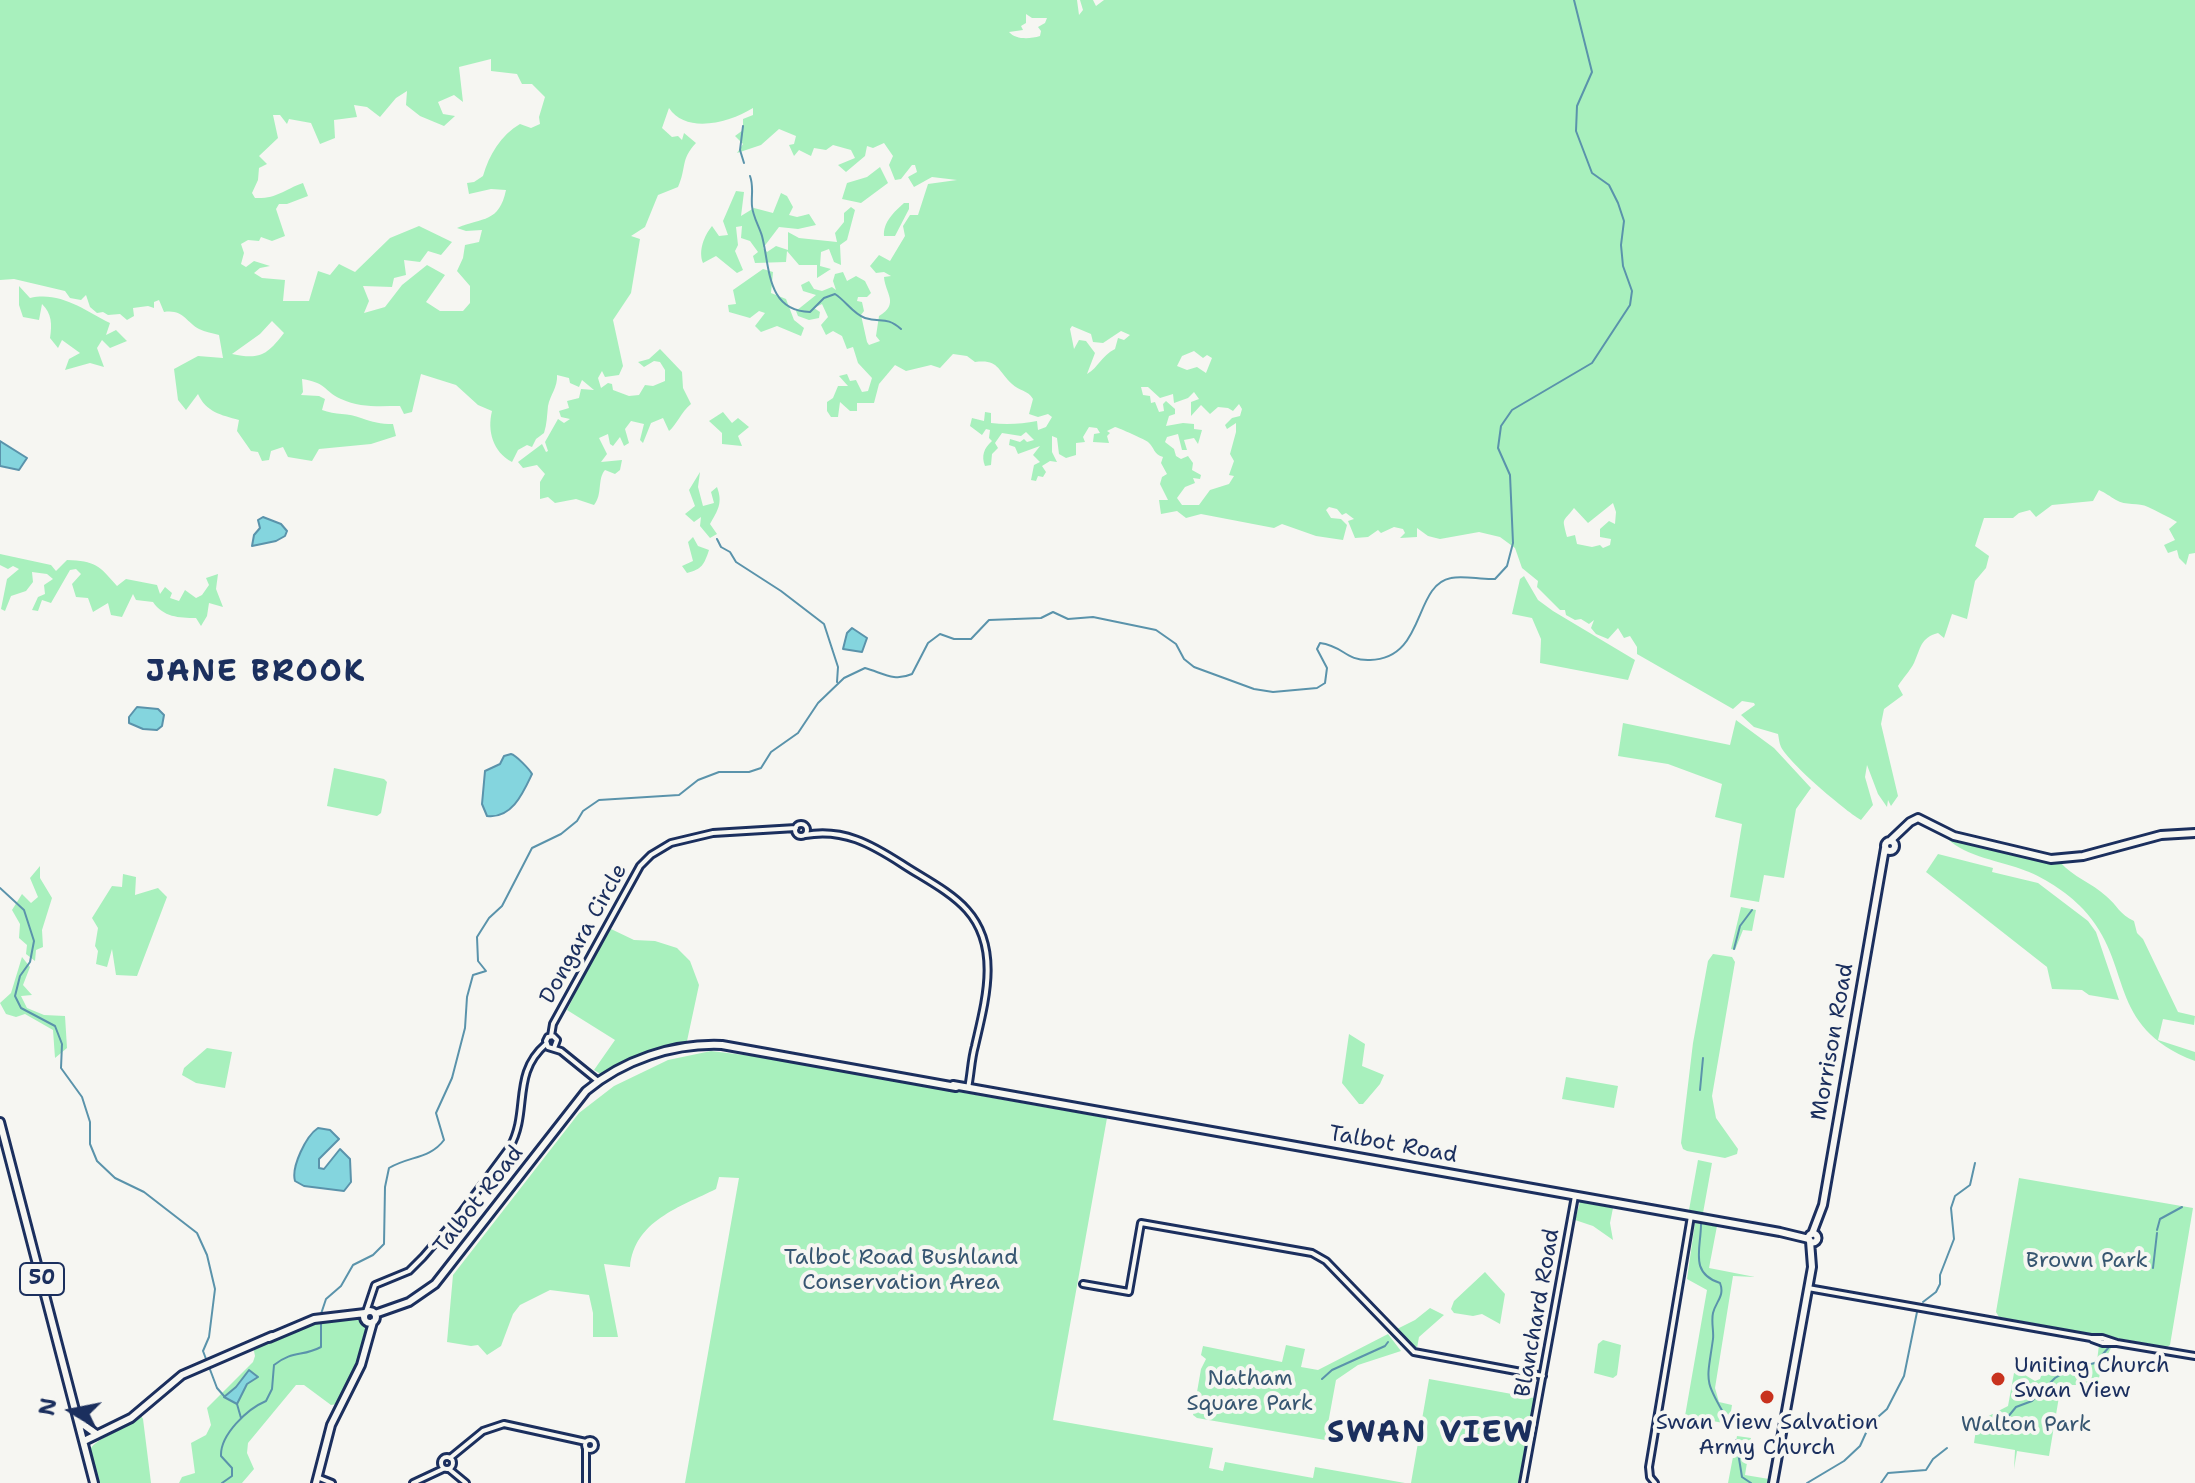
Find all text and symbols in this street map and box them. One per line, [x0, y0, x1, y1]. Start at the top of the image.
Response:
district label: JANE BROOK [146, 655, 366, 691]
street label: Dongara Circle [535, 859, 633, 1009]
street label: Morrison Road [1806, 961, 1860, 1123]
street label: Talbot Road [1327, 1121, 1459, 1169]
street label: Talbot Road [429, 1141, 529, 1259]
street label: Blanchard Road [1510, 1227, 1566, 1399]
park label: Talbot Road Bushland Conservation Area [784, 1245, 1018, 1296]
park label: Brown Park [2026, 1248, 2148, 1274]
road number: 50 [20, 1263, 64, 1295]
place label: Uniting Church Swan View [2014, 1353, 2170, 1404]
park label: Natham Square Park [1187, 1366, 1313, 1418]
marker: Uniting Church Swan View [1989, 1370, 2007, 1388]
north arrow [32, 1371, 112, 1451]
marker: Swan View Salvation Army Church [1758, 1388, 1776, 1406]
text: N [32, 1396, 64, 1418]
place label: Swan View Salvation Army Church [1656, 1410, 1878, 1462]
park label: Walton Park [1961, 1412, 2091, 1438]
district label: SWAN VIEW [1327, 1416, 1535, 1452]

